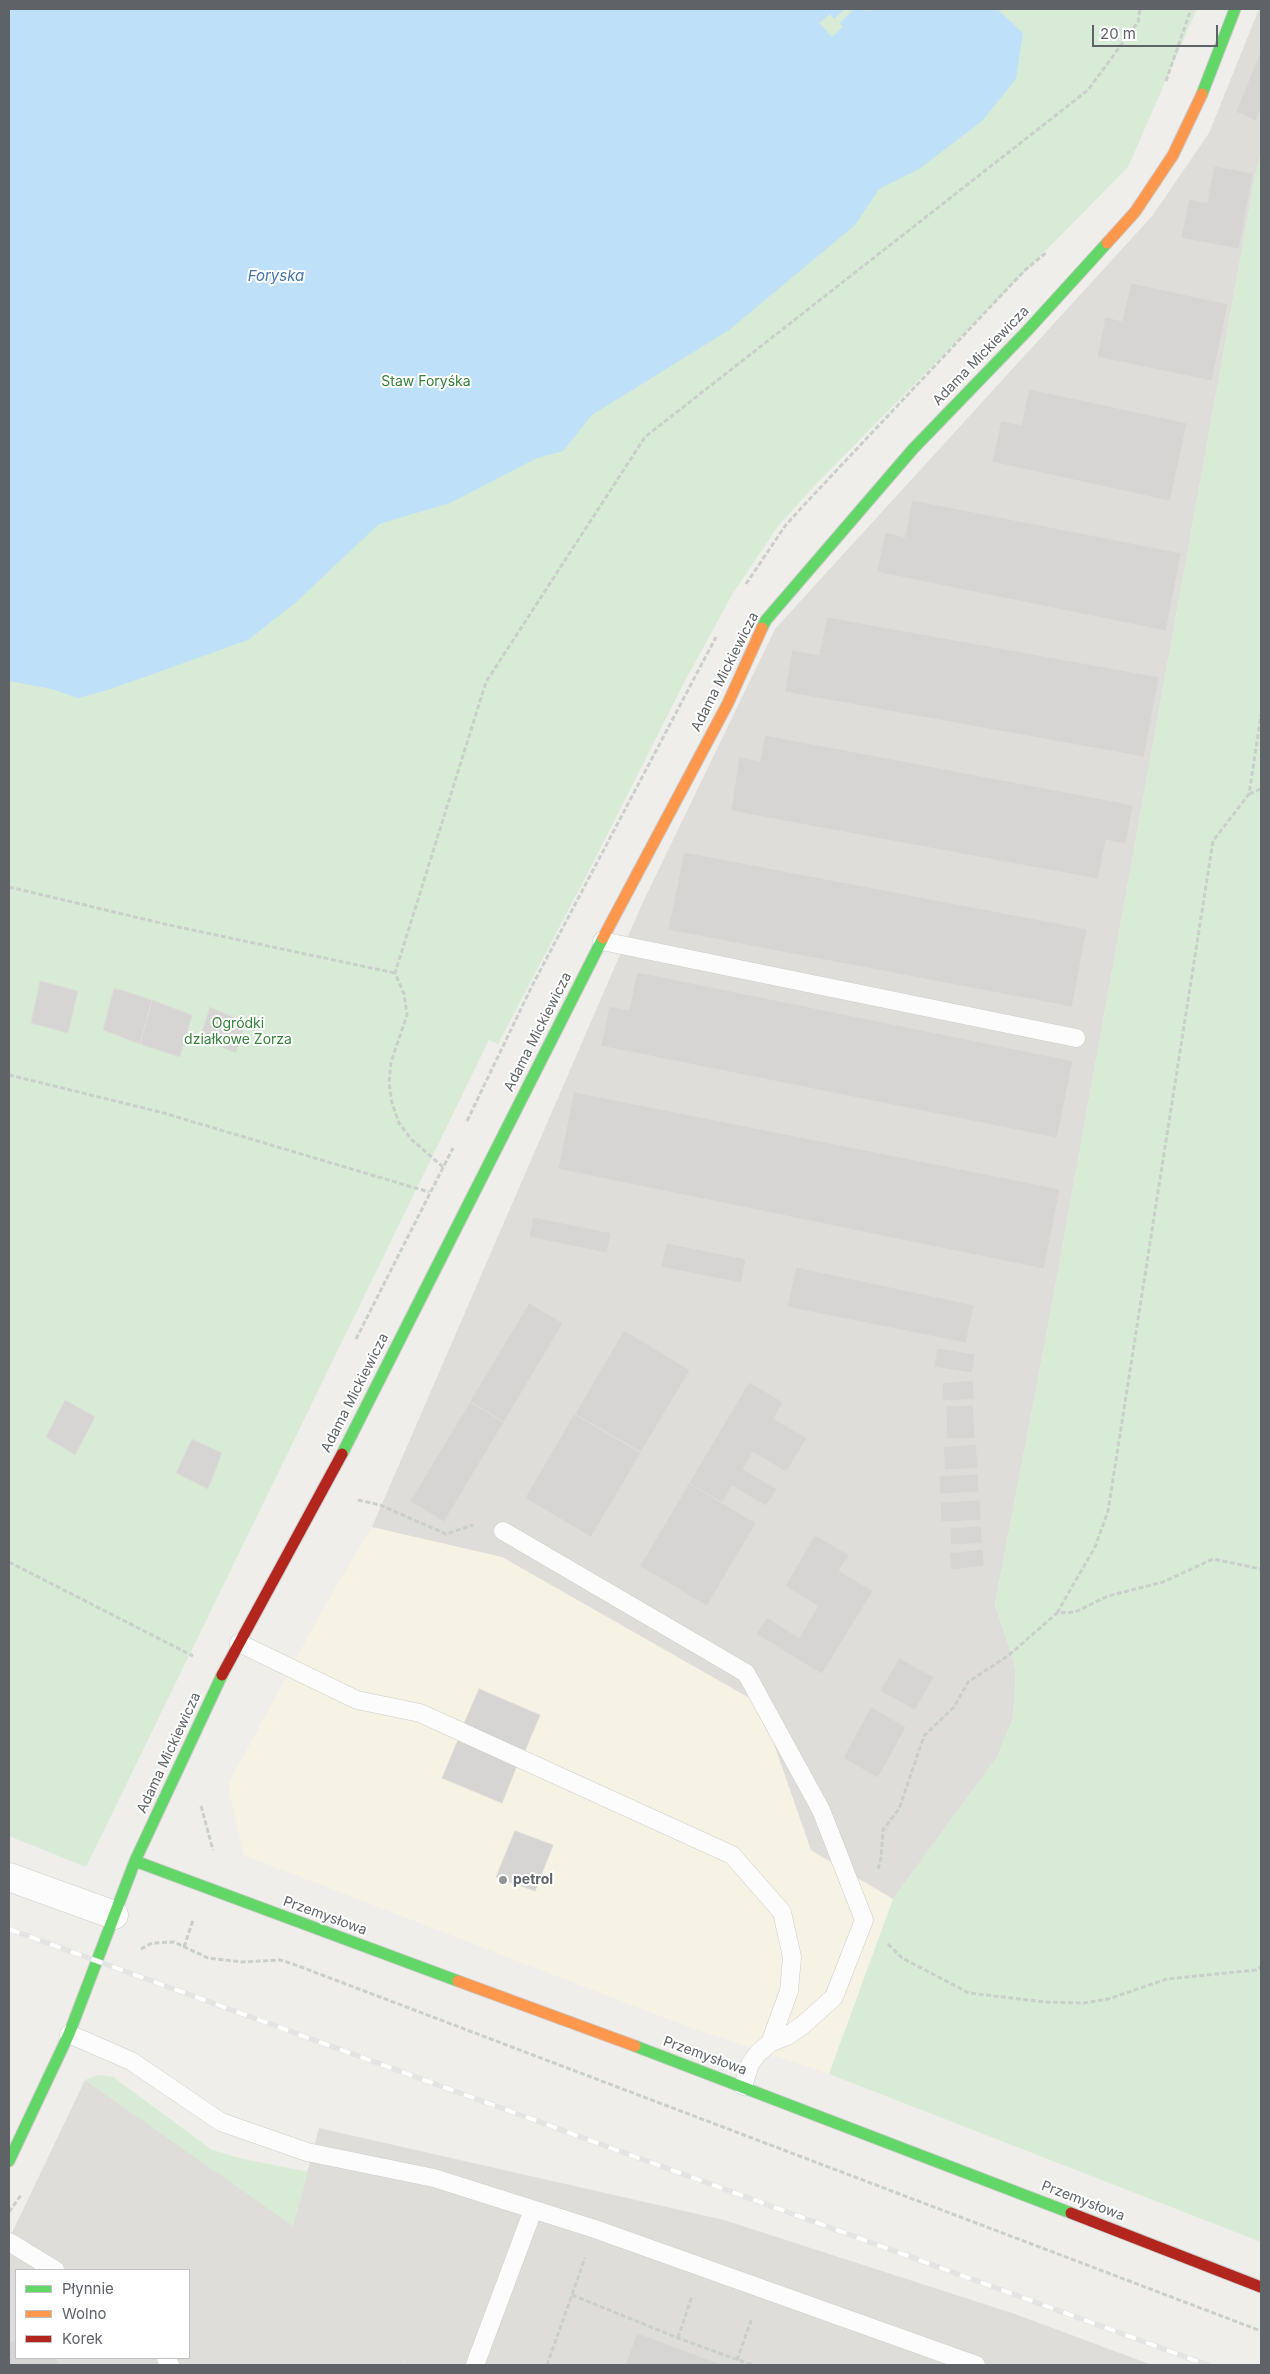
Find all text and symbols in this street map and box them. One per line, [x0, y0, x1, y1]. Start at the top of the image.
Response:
scale bar [1095, 15, 1221, 47]
text: 20 m [1100, 24, 1136, 43]
water label: Foryska [248, 267, 304, 285]
street label: Adama Mickiewicza [929, 303, 1033, 409]
park label: Staw Foryśka [381, 374, 471, 390]
street label: Adama Mickiewicza [688, 610, 762, 734]
street label: Adama Mickiewicza [501, 970, 575, 1094]
park label: Ogródki działkowe Zorza [184, 1016, 292, 1048]
street label: Adama Mickiewicza [318, 1331, 392, 1455]
street label: Adama Mickiewicza [134, 1690, 204, 1816]
place label: petrol [513, 1872, 553, 1888]
marker: petrol [497, 1874, 509, 1886]
street label: Przemysłowa [281, 1893, 369, 1939]
street label: Przemysłowa [661, 2033, 749, 2079]
street label: Przemysłowa [1039, 2177, 1127, 2225]
legend [15, 2269, 190, 2359]
text: Płynnie [62, 2279, 114, 2298]
text: Wolno [62, 2304, 107, 2323]
text: Korek [62, 2329, 103, 2348]

